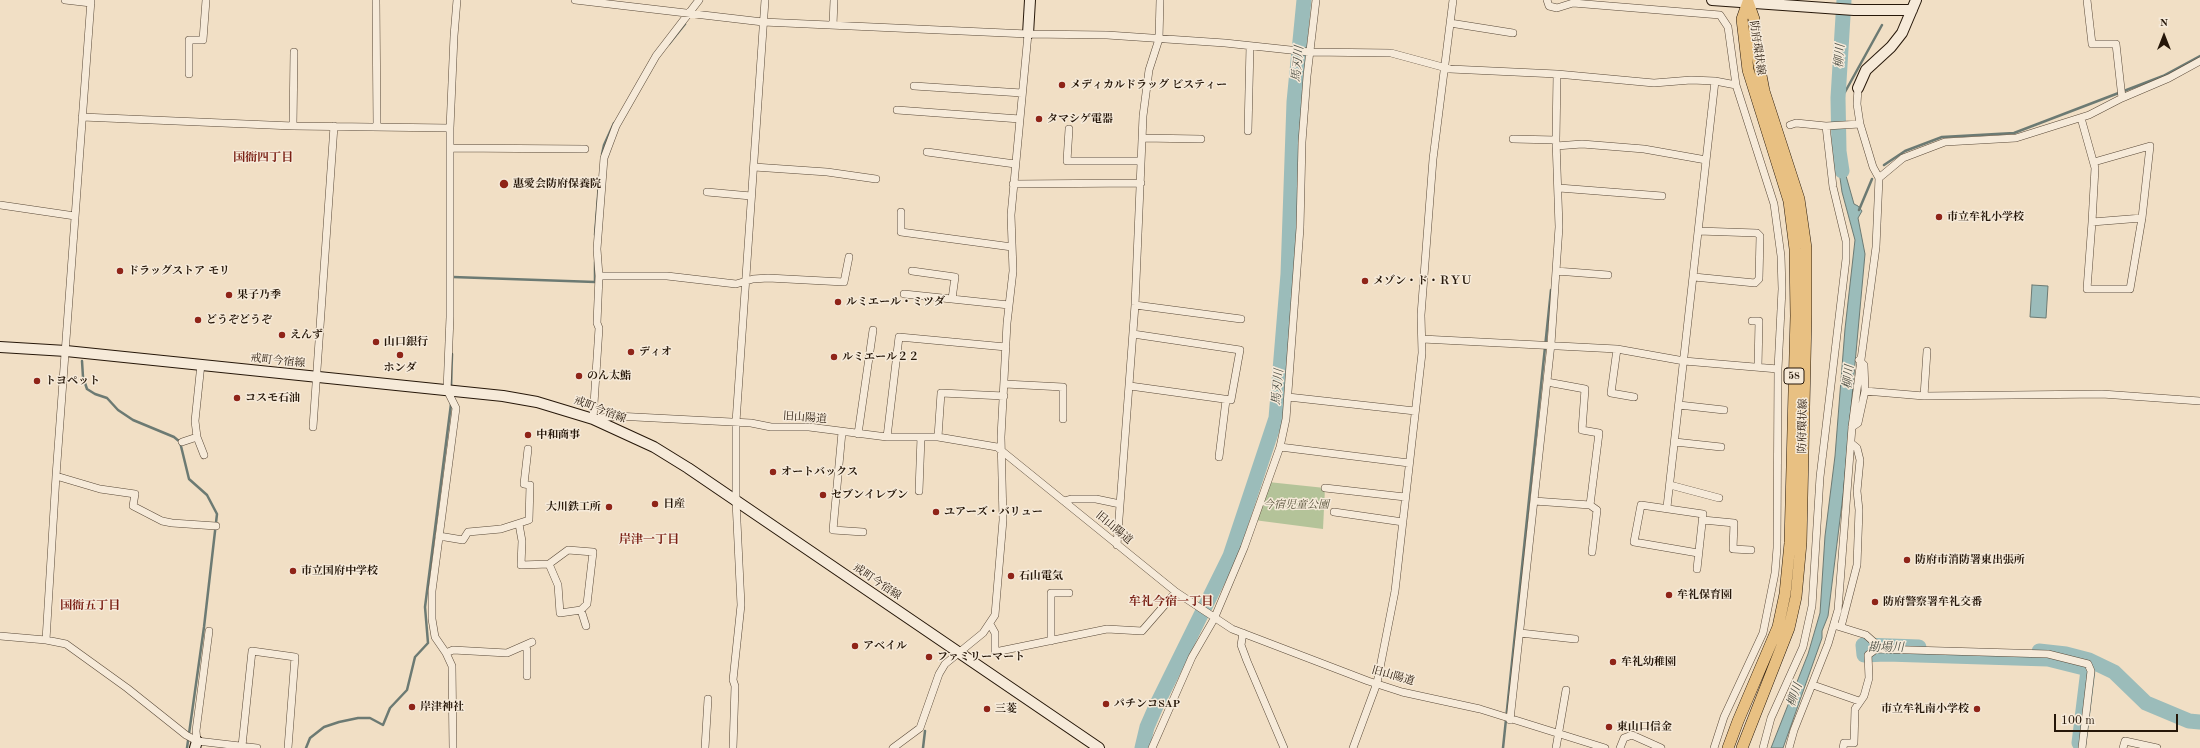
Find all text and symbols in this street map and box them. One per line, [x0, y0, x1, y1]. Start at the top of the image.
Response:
north arrow [2144, 16, 2184, 56]
text: N [2160, 18, 2168, 29]
street label: 防府環状線 [1747, 20, 1767, 76]
water label: 柳川 [1832, 44, 1848, 68]
water label: 馬刃川 [1289, 45, 1307, 83]
place label: メディカルドラッグ ビスティー [1070, 78, 1227, 92]
marker: メディカルドラッグ ビスティー [1057, 80, 1067, 90]
place label: タマシゲ電器 [1047, 112, 1113, 126]
marker: タマシゲ電器 [1034, 114, 1044, 124]
district label: 国衙四丁目 [233, 151, 293, 165]
place label: 惠愛会防府保養院 [513, 177, 601, 191]
marker: 惠愛会防府保養院 [498, 178, 510, 190]
place label: 市立牟礼小学校 [1947, 210, 2024, 224]
marker: 市立牟礼小学校 [1934, 212, 1944, 222]
place label: ドラッグストア モリ [128, 264, 230, 278]
marker: ドラッグストア モリ [115, 266, 125, 276]
place label: メゾン・ド・ＲＹＵ [1373, 274, 1472, 288]
marker: メゾン・ド・ＲＹＵ [1360, 276, 1370, 286]
place label: 果子乃季 [237, 288, 281, 302]
marker: 果子乃季 [224, 290, 234, 300]
place label: ルミエール・ミツダ [846, 295, 945, 309]
marker: ルミエール・ミツダ [833, 297, 843, 307]
place label: どうぞどうぞ [206, 313, 272, 327]
marker: どうぞどうぞ [193, 315, 203, 325]
place label: えんず [290, 328, 323, 342]
marker: えんず [277, 330, 287, 340]
place label: 山口銀行 [384, 335, 428, 349]
marker: 山口銀行 [371, 337, 381, 347]
place label: ディオ [639, 345, 672, 359]
marker: ディオ [626, 347, 636, 357]
marker: ホンダ [395, 350, 405, 360]
place label: ルミエール２２ [842, 350, 919, 364]
street label: 戒町今宿線 [250, 352, 306, 370]
marker: ルミエール２２ [829, 352, 839, 362]
place label: ホンダ [384, 361, 416, 375]
water label: 柳川 [1841, 364, 1857, 390]
water label: 馬刃川 [1269, 368, 1287, 406]
road number: 58 [1784, 368, 1804, 384]
place label: のん太鮨 [587, 369, 631, 383]
marker: のん太鮨 [574, 371, 584, 381]
place label: トヨペット [45, 374, 100, 388]
marker: トヨペット [32, 376, 42, 386]
place label: コスモ石油 [245, 391, 300, 405]
marker: コスモ石油 [232, 393, 242, 403]
street label: 戒町今宿線 [572, 394, 628, 426]
street label: 防府環状線 [1796, 398, 1810, 454]
street label: 旧山陽道 [783, 410, 827, 426]
place label: 中和商事 [536, 428, 580, 442]
marker: 中和商事 [523, 430, 533, 440]
place label: オートバックス [781, 465, 858, 479]
marker: オートバックス [768, 467, 778, 477]
place label: セブンイレブン [831, 488, 908, 502]
marker: セブンイレブン [818, 490, 828, 500]
place label: 日産 [663, 497, 685, 511]
park label: 今宿児童公園 [1263, 498, 1329, 512]
marker: 日産 [650, 499, 660, 509]
place label: 大川鉄工所 [546, 500, 601, 514]
marker: 大川鉄工所 [604, 502, 614, 512]
place label: ユアーズ・バリュー [944, 505, 1043, 519]
marker: ユアーズ・バリュー [931, 507, 941, 517]
street label: 旧山陽道 [1093, 509, 1135, 547]
district label: 岸津一丁目 [619, 533, 679, 547]
place label: 防府市消防署東出張所 [1915, 553, 2025, 567]
marker: 防府市消防署東出張所 [1902, 555, 1912, 565]
street label: 戒町今宿線 [851, 561, 903, 603]
place label: 市立国府中学校 [301, 564, 378, 578]
marker: 市立国府中学校 [288, 566, 298, 576]
place label: 石山電気 [1019, 569, 1063, 583]
marker: 石山電気 [1006, 571, 1016, 581]
place label: 牟礼保育園 [1677, 588, 1732, 602]
marker: 牟礼保育園 [1664, 590, 1674, 600]
district label: 牟礼今宿一丁目 [1129, 595, 1213, 609]
place label: 防府警察署牟礼交番 [1883, 595, 1982, 609]
marker: 防府警察署牟礼交番 [1870, 597, 1880, 607]
district label: 国衙五丁目 [60, 599, 120, 613]
place label: アベイル [863, 639, 907, 653]
marker: アベイル [850, 641, 860, 651]
water label: 勘場川 [1868, 641, 1904, 655]
place label: ファミリーマート [937, 650, 1025, 664]
marker: ファミリーマート [924, 652, 934, 662]
place label: 牟礼幼稚園 [1621, 655, 1676, 669]
marker: 牟礼幼稚園 [1608, 657, 1618, 667]
street label: 旧山陽道 [1370, 664, 1416, 688]
water label: 柳川 [1784, 681, 1806, 709]
place label: パチンコSAP [1114, 697, 1180, 711]
marker: パチンコSAP [1101, 699, 1111, 709]
place label: 岸津神社 [420, 700, 464, 714]
marker: 岸津神社 [407, 702, 417, 712]
place label: 三菱 [995, 702, 1017, 716]
place label: 市立牟礼南小学校 [1881, 702, 1969, 716]
marker: 三菱 [982, 704, 992, 714]
marker: 市立牟礼南小学校 [1972, 704, 1982, 714]
scale bar [2056, 706, 2180, 732]
text: 100 m [2061, 715, 2095, 727]
place label: 東山口信金 [1617, 720, 1672, 734]
marker: 東山口信金 [1604, 722, 1614, 732]

